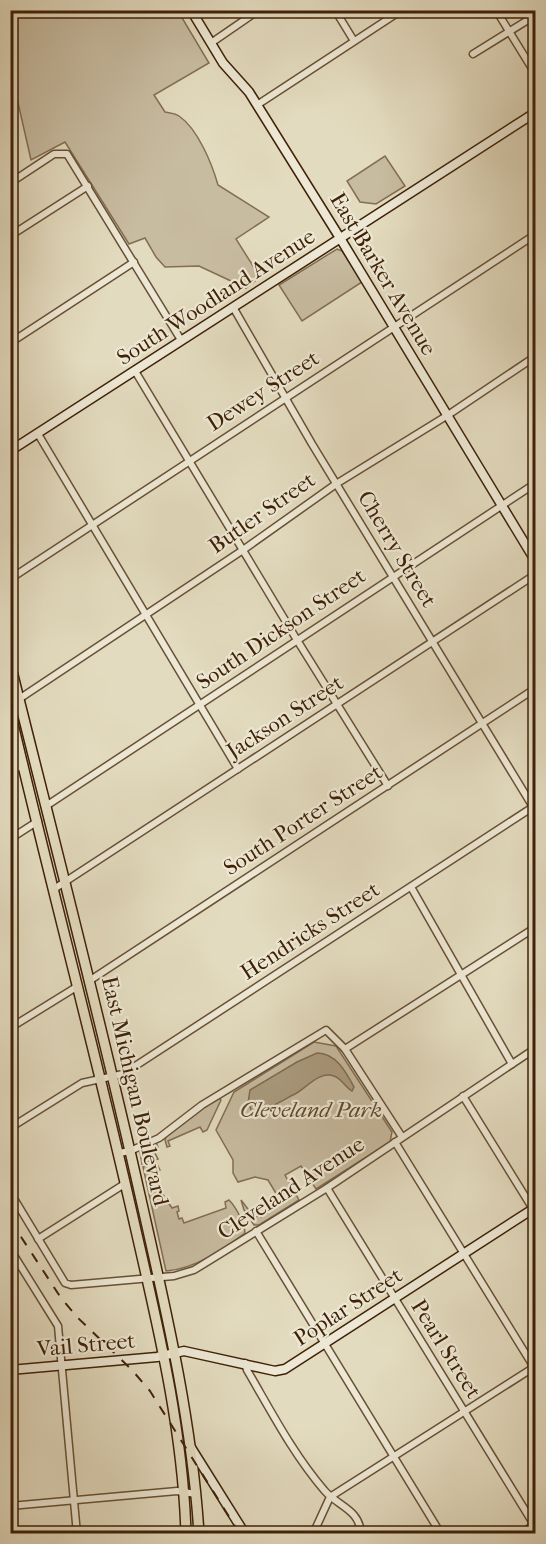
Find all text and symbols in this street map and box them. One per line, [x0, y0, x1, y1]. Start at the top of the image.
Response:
street label: East Barker Avenue [324, 188, 442, 360]
street label: South Woodland Avenue [112, 223, 320, 371]
street label: Dewey Street [202, 345, 324, 437]
street label: Butler Street [204, 467, 320, 559]
street label: Cherry Street [352, 486, 442, 612]
street label: South Dickson Street [192, 563, 371, 695]
street label: Jackson Street [220, 670, 348, 765]
street label: South Porter Street [219, 759, 387, 881]
street label: Hendricks Street [236, 876, 384, 986]
street label: East Michigan Boulevard [96, 974, 174, 1209]
park label: Cleveland Park [240, 1097, 382, 1123]
street label: Cleveland Avenue [213, 1131, 369, 1245]
street label: Poplar Street [289, 1262, 407, 1352]
street label: Pearl Street [405, 1295, 487, 1403]
street label: Vail Street [35, 1328, 136, 1362]

